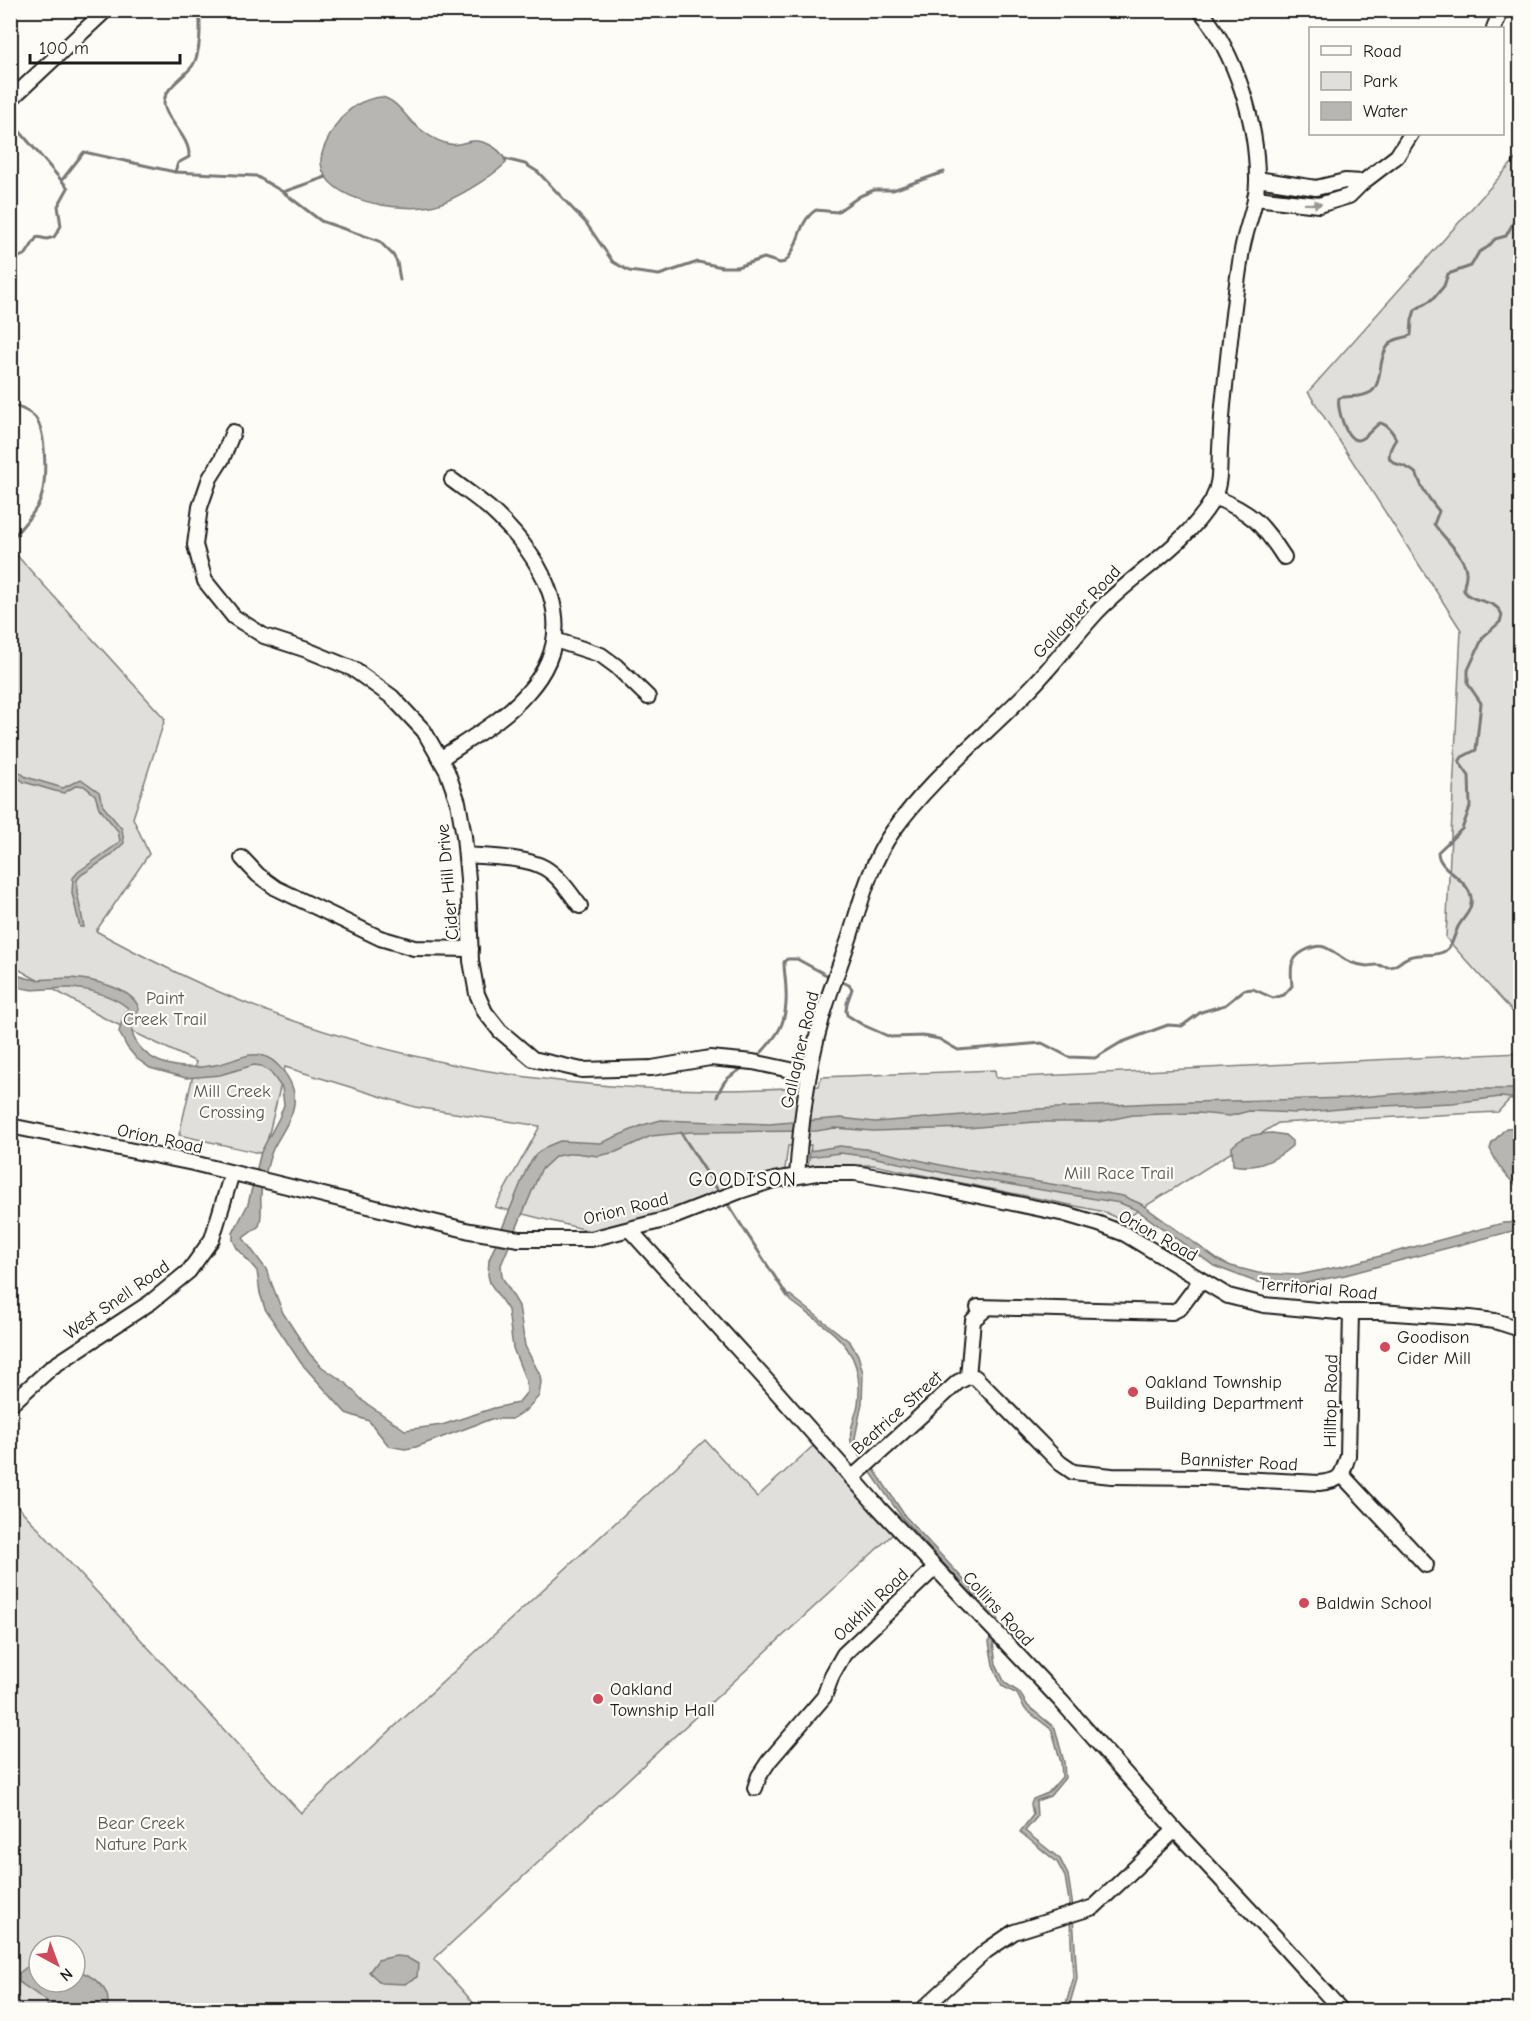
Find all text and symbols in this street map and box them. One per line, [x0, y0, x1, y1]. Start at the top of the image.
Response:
scale bar [30, 27, 180, 65]
legend [1309, 27, 1504, 135]
text: 100 m [39, 38, 89, 59]
text: Road [1363, 41, 1402, 62]
text: Park [1363, 71, 1398, 92]
text: Water [1363, 101, 1408, 122]
one-way arrow [1304, 199, 1323, 209]
street label: Gallagher Road [1029, 561, 1125, 663]
street label: Cider Hill Drive [432, 823, 464, 941]
park label: Paint Creek Trail [123, 988, 207, 1030]
street label: Gallagher Road [776, 989, 824, 1111]
park label: Mill Creek Crossing [193, 1081, 271, 1123]
street label: Orion Road [115, 1120, 205, 1158]
park label: Mill Race Trail [1064, 1163, 1174, 1184]
district label: GOODISON [689, 1168, 797, 1191]
street label: Orion Road [581, 1188, 671, 1230]
street label: Orion Road [1115, 1206, 1201, 1266]
street label: West Snell Road [60, 1256, 174, 1344]
street label: Territorial Road [1258, 1273, 1378, 1305]
place label: Goodison Cider Mill [1397, 1327, 1471, 1369]
marker: Goodison Cider Mill [1378, 1340, 1392, 1354]
street label: Hilltop Road [1320, 1354, 1342, 1448]
street label: Beatrice Street [847, 1366, 947, 1459]
place label: Oakland Township Building Department [1145, 1372, 1304, 1414]
marker: Oakland Township Building Department [1126, 1385, 1140, 1399]
street label: Bannister Road [1180, 1448, 1298, 1476]
street label: Oakhill Road [829, 1564, 913, 1646]
street label: Collins Road [958, 1567, 1038, 1651]
place label: Baldwin School [1316, 1593, 1432, 1614]
marker: Baldwin School [1297, 1596, 1311, 1610]
place label: Oakland Township Hall [610, 1679, 715, 1721]
marker: Oakland Township Hall [591, 1692, 605, 1706]
park label: Bear Creek Nature Park [95, 1813, 187, 1855]
north arrow [27, 1934, 87, 1994]
text: N [56, 1964, 76, 1985]

